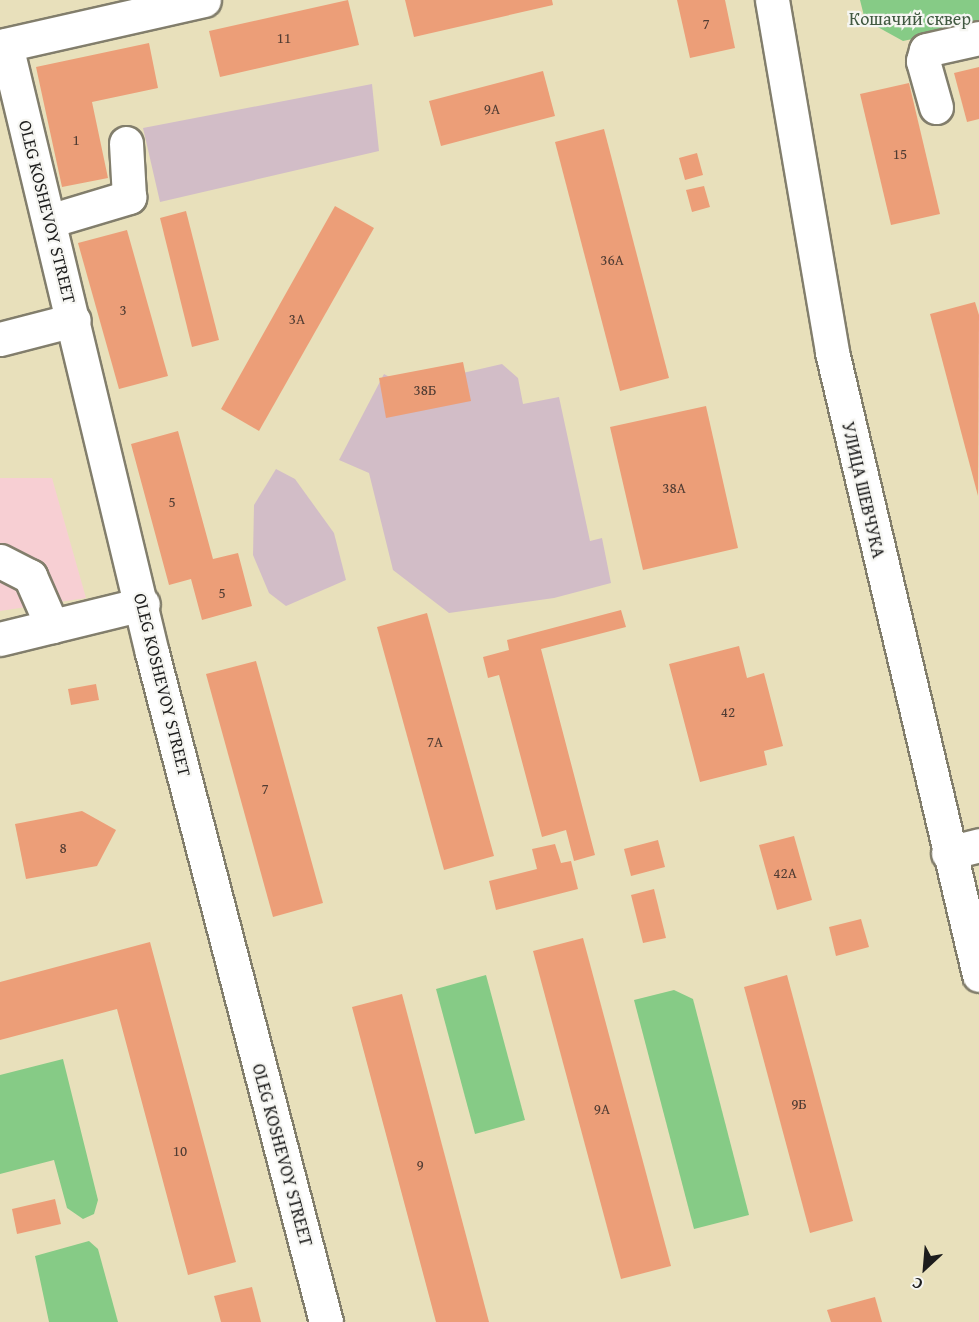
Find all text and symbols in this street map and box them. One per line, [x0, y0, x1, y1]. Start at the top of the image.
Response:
park label: Кошачий сквер [849, 8, 971, 30]
house number: 7 [702, 15, 710, 33]
house number: 11 [277, 29, 291, 47]
house number: 9А [484, 100, 500, 118]
street label: OLEG KOSHEVOY STREET [14, 118, 80, 306]
house number: 1 [72, 131, 80, 149]
house number: 15 [893, 145, 907, 163]
house number: 36А [600, 251, 624, 269]
house number: 3 [119, 301, 127, 319]
house number: 3А [289, 310, 305, 328]
house number: 38Б [414, 381, 436, 399]
street label: УЛИЦА ШЕВЧУКА [837, 420, 889, 560]
house number: 38А [662, 479, 686, 497]
house number: 5 [168, 493, 176, 511]
house number: 5 [218, 584, 226, 602]
street label: OLEG KOSHEVOY STREET [129, 591, 195, 779]
house number: 42 [721, 703, 735, 721]
house number: 7А [427, 733, 443, 751]
house number: 7 [261, 780, 269, 798]
house number: 8 [59, 839, 67, 857]
house number: 42А [773, 864, 797, 882]
street label: OLEG KOSHEVOY STREET [247, 1061, 317, 1249]
house number: 9Б [791, 1095, 807, 1113]
house number: 9А [594, 1100, 610, 1118]
house number: 10 [173, 1142, 187, 1160]
house number: 9 [416, 1156, 424, 1174]
north arrow [895, 1238, 955, 1298]
text: С [908, 1271, 926, 1297]

